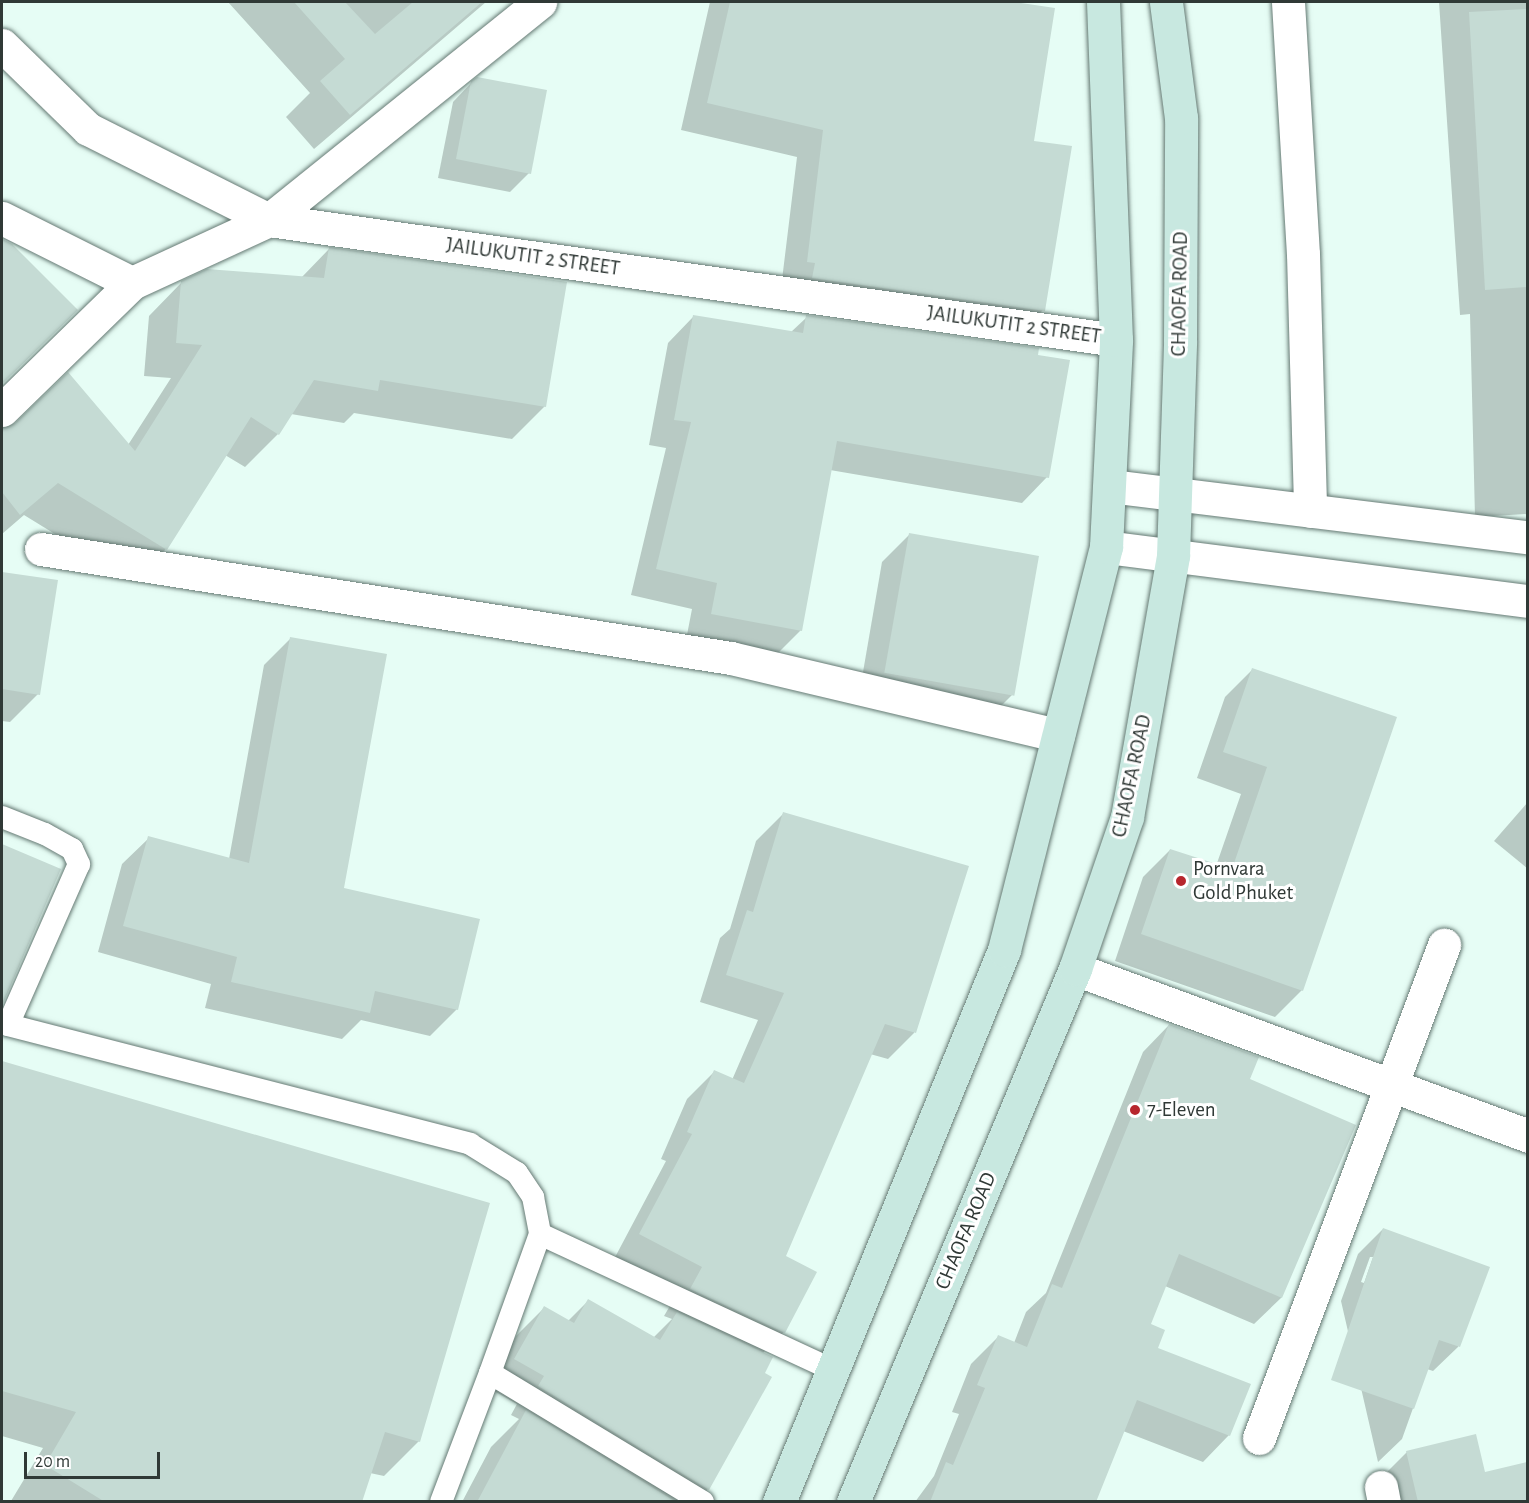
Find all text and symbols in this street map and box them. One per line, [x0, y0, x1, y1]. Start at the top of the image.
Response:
street label: CHAOFA ROAD [1166, 231, 1194, 357]
street label: JAILUKUTIT 2 STREET [444, 232, 622, 282]
street label: JAILUKUTIT 2 STREET [925, 300, 1103, 350]
street label: CHAOFA ROAD [1107, 712, 1157, 840]
place label: Pornvara Gold Phuket [1193, 856, 1293, 906]
marker: Pornvara Gold Phuket [1174, 874, 1188, 888]
place label: 7-Eleven [1147, 1097, 1216, 1123]
marker: 7-Eleven [1128, 1103, 1142, 1117]
street label: CHAOFA ROAD [930, 1169, 1002, 1293]
scale bar [27, 1440, 164, 1478]
text: 20 m [35, 1453, 70, 1471]

